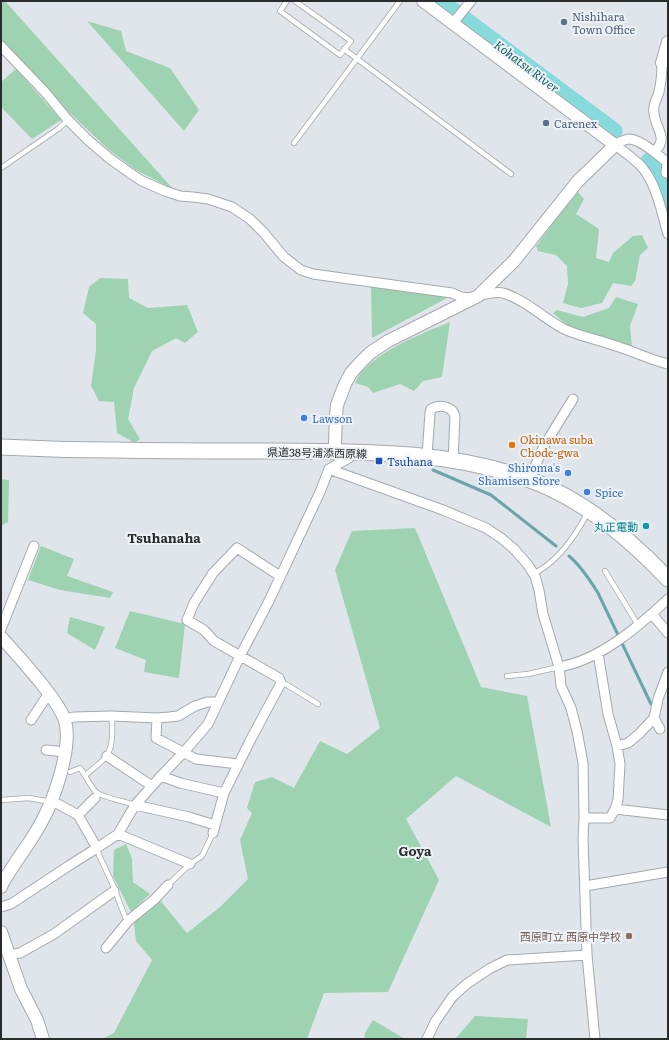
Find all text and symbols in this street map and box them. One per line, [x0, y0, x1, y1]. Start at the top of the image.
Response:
place label: Nishihara Town Office [572, 8, 635, 37]
marker: Nishihara Town Office [559, 17, 569, 27]
water label: Kohatsu River [491, 36, 564, 97]
place label: Carenex [554, 115, 598, 131]
marker: Carenex [541, 118, 551, 128]
place label: Lawson [312, 410, 353, 426]
marker: Lawson [299, 413, 309, 423]
place label: Okinawa suba Chode-gwa [520, 431, 593, 460]
marker: Okinawa suba Chode-gwa [507, 440, 517, 450]
street label: 県道38号浦添西原線 [267, 443, 367, 461]
place label: Tsuhana [387, 453, 433, 469]
marker: Tsuhana [374, 456, 384, 466]
place label: Shiroma's Shamisen Store [478, 459, 560, 488]
marker: Shiroma's Shamisen Store [563, 468, 573, 478]
place label: Spice [595, 484, 623, 500]
marker: Spice [582, 487, 592, 497]
place label: 丸正電動 [594, 518, 638, 534]
marker: 丸正電動 [641, 521, 651, 531]
district label: Tsuhanaha [127, 528, 201, 547]
district label: Goya [398, 841, 432, 860]
place label: 西原町立 西原中学校 [520, 928, 621, 944]
marker: 西原町立 西原中学校 [624, 931, 634, 941]

